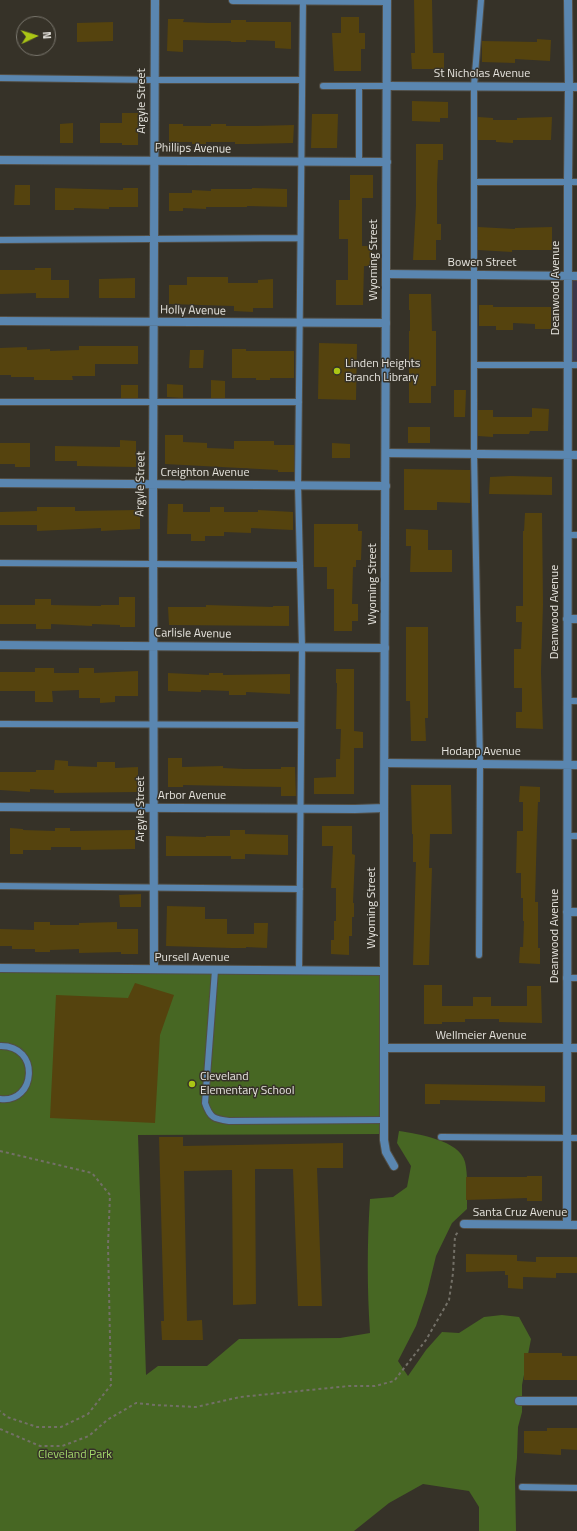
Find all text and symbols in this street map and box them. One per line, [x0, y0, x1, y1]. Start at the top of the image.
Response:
north arrow [16, 16, 56, 56]
text: N [39, 31, 55, 40]
street label: St Nicholas Avenue [434, 67, 530, 81]
street label: Argyle Street [135, 68, 149, 134]
street label: Phillips Avenue [155, 141, 231, 157]
street label: Wyoming Street [367, 219, 381, 301]
street label: Deanwood Avenue [549, 241, 563, 335]
street label: Bowen Street [448, 256, 516, 270]
street label: Holly Avenue [160, 303, 226, 319]
place label: Linden Heights Branch Library [345, 357, 420, 385]
marker: Linden Heights Branch Library [332, 366, 342, 376]
street label: Argyle Street [133, 451, 149, 517]
street label: Creighton Avenue [161, 466, 249, 480]
street label: Wyoming Street [366, 543, 380, 625]
street label: Deanwood Avenue [548, 565, 562, 659]
street label: Carlisle Avenue [155, 626, 231, 642]
street label: Hodapp Avenue [441, 745, 521, 759]
street label: Argyle Street [134, 776, 148, 842]
street label: Arbor Avenue [158, 789, 226, 803]
street label: Wyoming Street [365, 867, 379, 949]
street label: Deanwood Avenue [548, 889, 562, 983]
street label: Pursell Avenue [155, 951, 229, 965]
street label: Wellmeier Avenue [435, 1029, 527, 1043]
place label: Cleveland Elementary School [200, 1070, 294, 1098]
marker: Cleveland Elementary School [187, 1079, 197, 1089]
street label: Santa Cruz Avenue [473, 1206, 567, 1220]
park label: Cleveland Park [38, 1448, 112, 1462]

